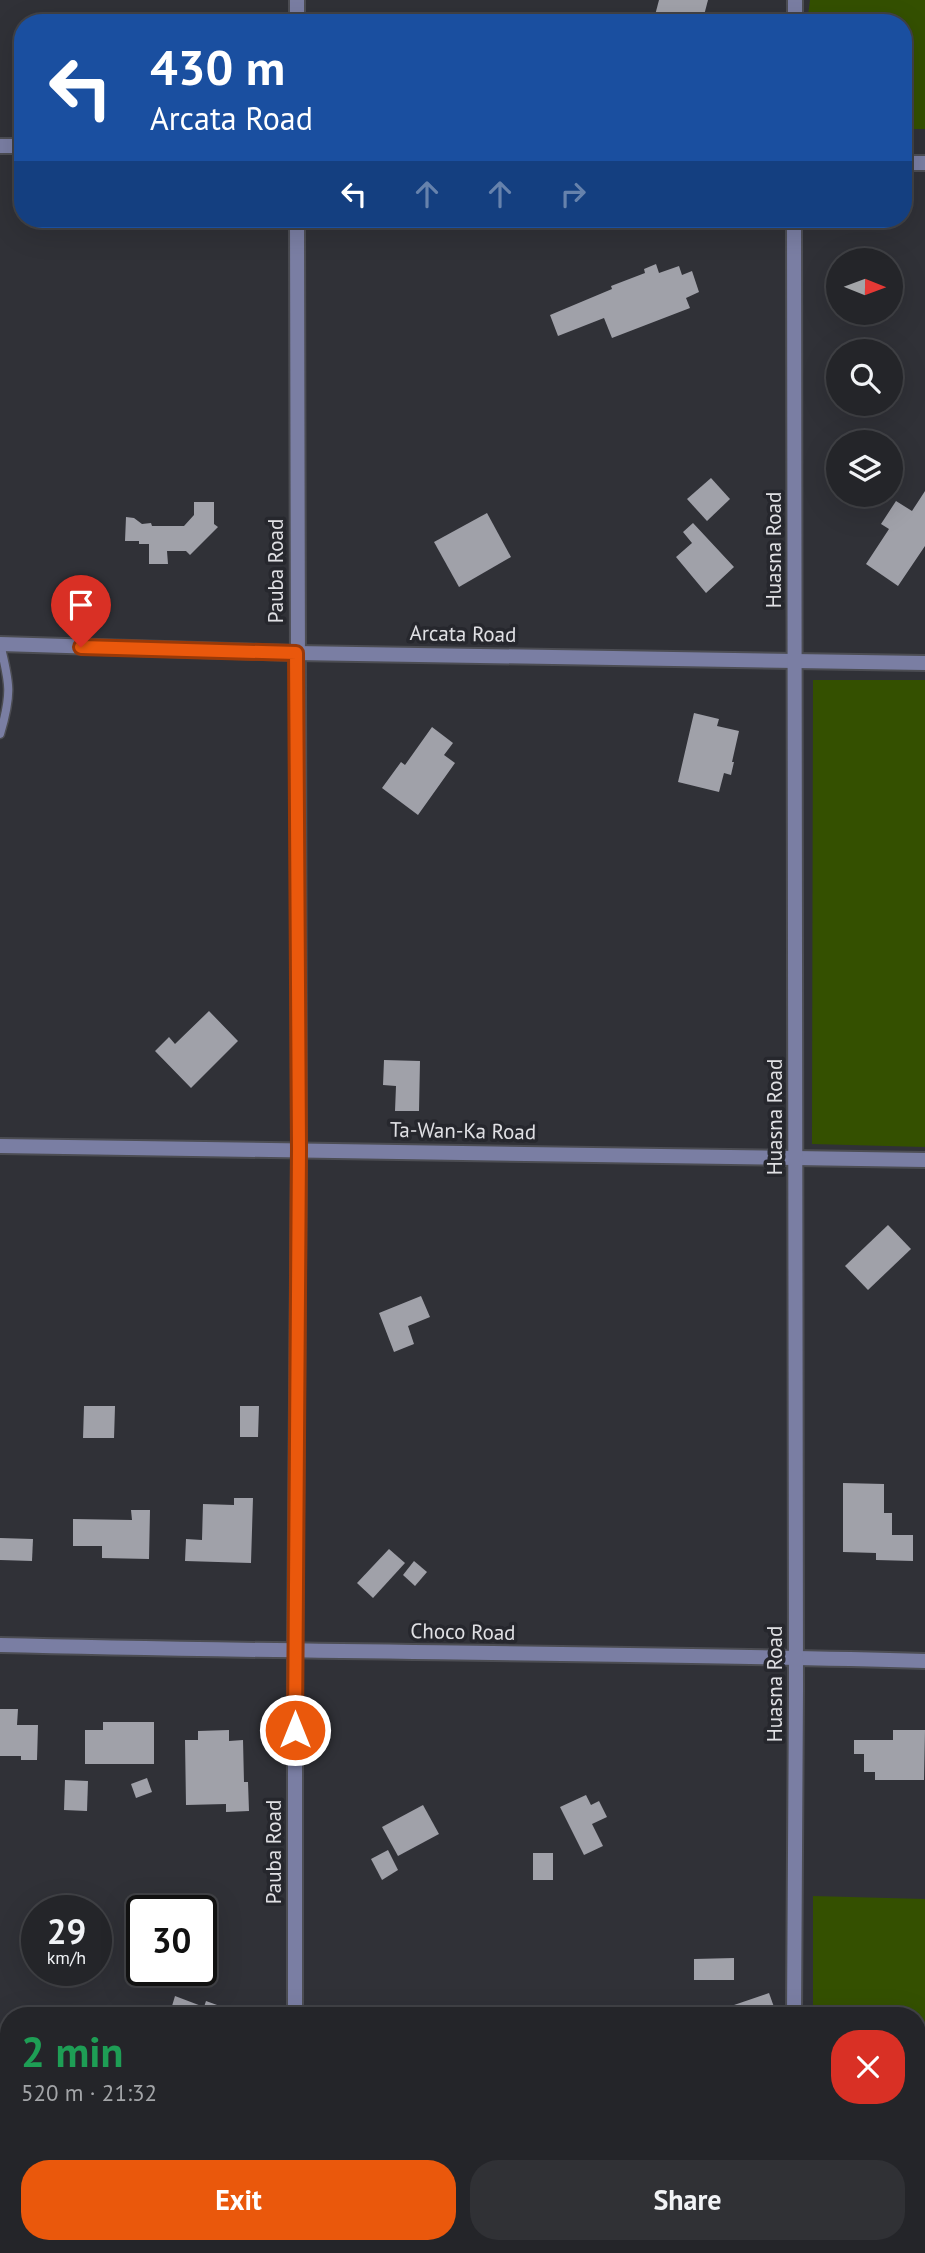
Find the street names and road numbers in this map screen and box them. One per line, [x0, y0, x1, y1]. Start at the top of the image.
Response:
street label: Huasna Road [760, 492, 787, 608]
street label: Pauba Road [262, 519, 289, 623]
street label: Arcata Road [409, 619, 517, 648]
street label: Huasna Road [761, 1059, 788, 1175]
street label: Ta-Wan-Ka Road [390, 1116, 536, 1145]
street label: Choco Road [410, 1617, 516, 1646]
street label: Huasna Road [761, 1626, 788, 1742]
street label: Pauba Road [260, 1800, 287, 1904]

